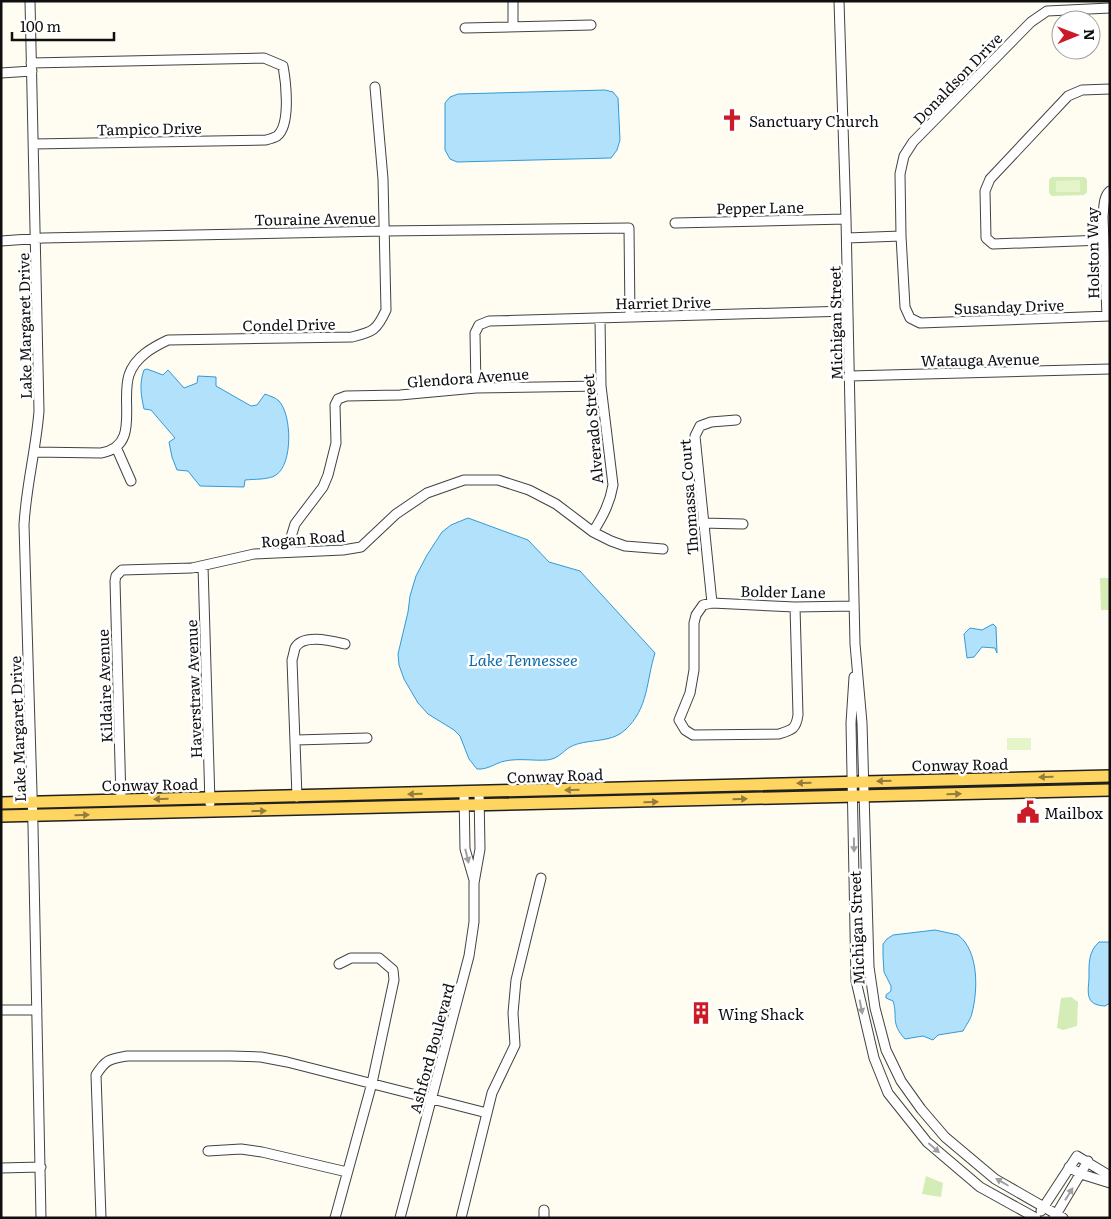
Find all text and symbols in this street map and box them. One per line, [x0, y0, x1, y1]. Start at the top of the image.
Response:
scale bar [12, 10, 115, 42]
north arrow [1051, 10, 1101, 60]
text: 100 m [20, 14, 61, 37]
street label: Donaldson Drive [907, 27, 1007, 129]
text: N [1080, 29, 1100, 41]
church icon: Sanctuary Church [719, 107, 745, 133]
place label: Sanctuary Church [749, 109, 879, 132]
street label: Tampico Drive [96, 116, 202, 140]
street label: Pepper Lane [716, 195, 804, 219]
street label: Touraine Avenue [254, 205, 376, 231]
street label: Holston Way [1080, 206, 1104, 299]
street label: Lake Margaret Drive [11, 252, 37, 399]
street label: Michigan Street [823, 266, 847, 380]
street label: Harriet Drive [615, 290, 711, 314]
street label: Susanday Drive [953, 293, 1065, 319]
street label: Condel Drive [242, 312, 336, 336]
street label: Watauga Avenue [920, 346, 1040, 372]
street label: Glendora Avenue [406, 361, 530, 393]
street label: Alverado Street [576, 373, 608, 485]
street label: Thomassa Court [672, 438, 704, 556]
street label: Rogan Road [260, 524, 346, 552]
street label: Bolder Lane [740, 579, 826, 603]
street label: Haverstraw Avenue [179, 619, 207, 759]
street label: Kildaire Avenue [91, 629, 117, 743]
water label: Lake Tennessee [468, 647, 578, 671]
street label: Lake Margaret Drive [3, 655, 31, 803]
street label: Conway Road [912, 752, 1008, 776]
street label: Conway Road [506, 762, 604, 788]
street label: Conway Road [102, 772, 198, 796]
one-way arrow [1038, 774, 1054, 782]
one-way arrow [876, 778, 892, 786]
one-way arrow [796, 780, 812, 788]
one-way arrow [563, 786, 579, 794]
one-way arrow [947, 789, 963, 797]
one-way arrow [407, 790, 423, 798]
one-way arrow [153, 795, 169, 803]
one-way arrow [733, 795, 749, 803]
one-way arrow [643, 797, 659, 805]
public building icon: Mailbox [1015, 799, 1041, 825]
place label: Mailbox [1044, 801, 1103, 824]
one-way arrow [251, 807, 267, 815]
one-way arrow [74, 811, 90, 819]
one-way arrow [851, 837, 859, 853]
one-way arrow [463, 848, 471, 863]
street label: Michigan Street [843, 871, 869, 985]
street label: Ashford Boulevard [402, 980, 460, 1116]
one-way arrow [857, 999, 865, 1014]
building icon: Wing Shack [688, 1000, 714, 1026]
place label: Wing Shack [718, 1002, 805, 1025]
one-way arrow [928, 1142, 941, 1153]
one-way arrow [995, 1178, 1008, 1187]
one-way arrow [1064, 1187, 1073, 1200]

